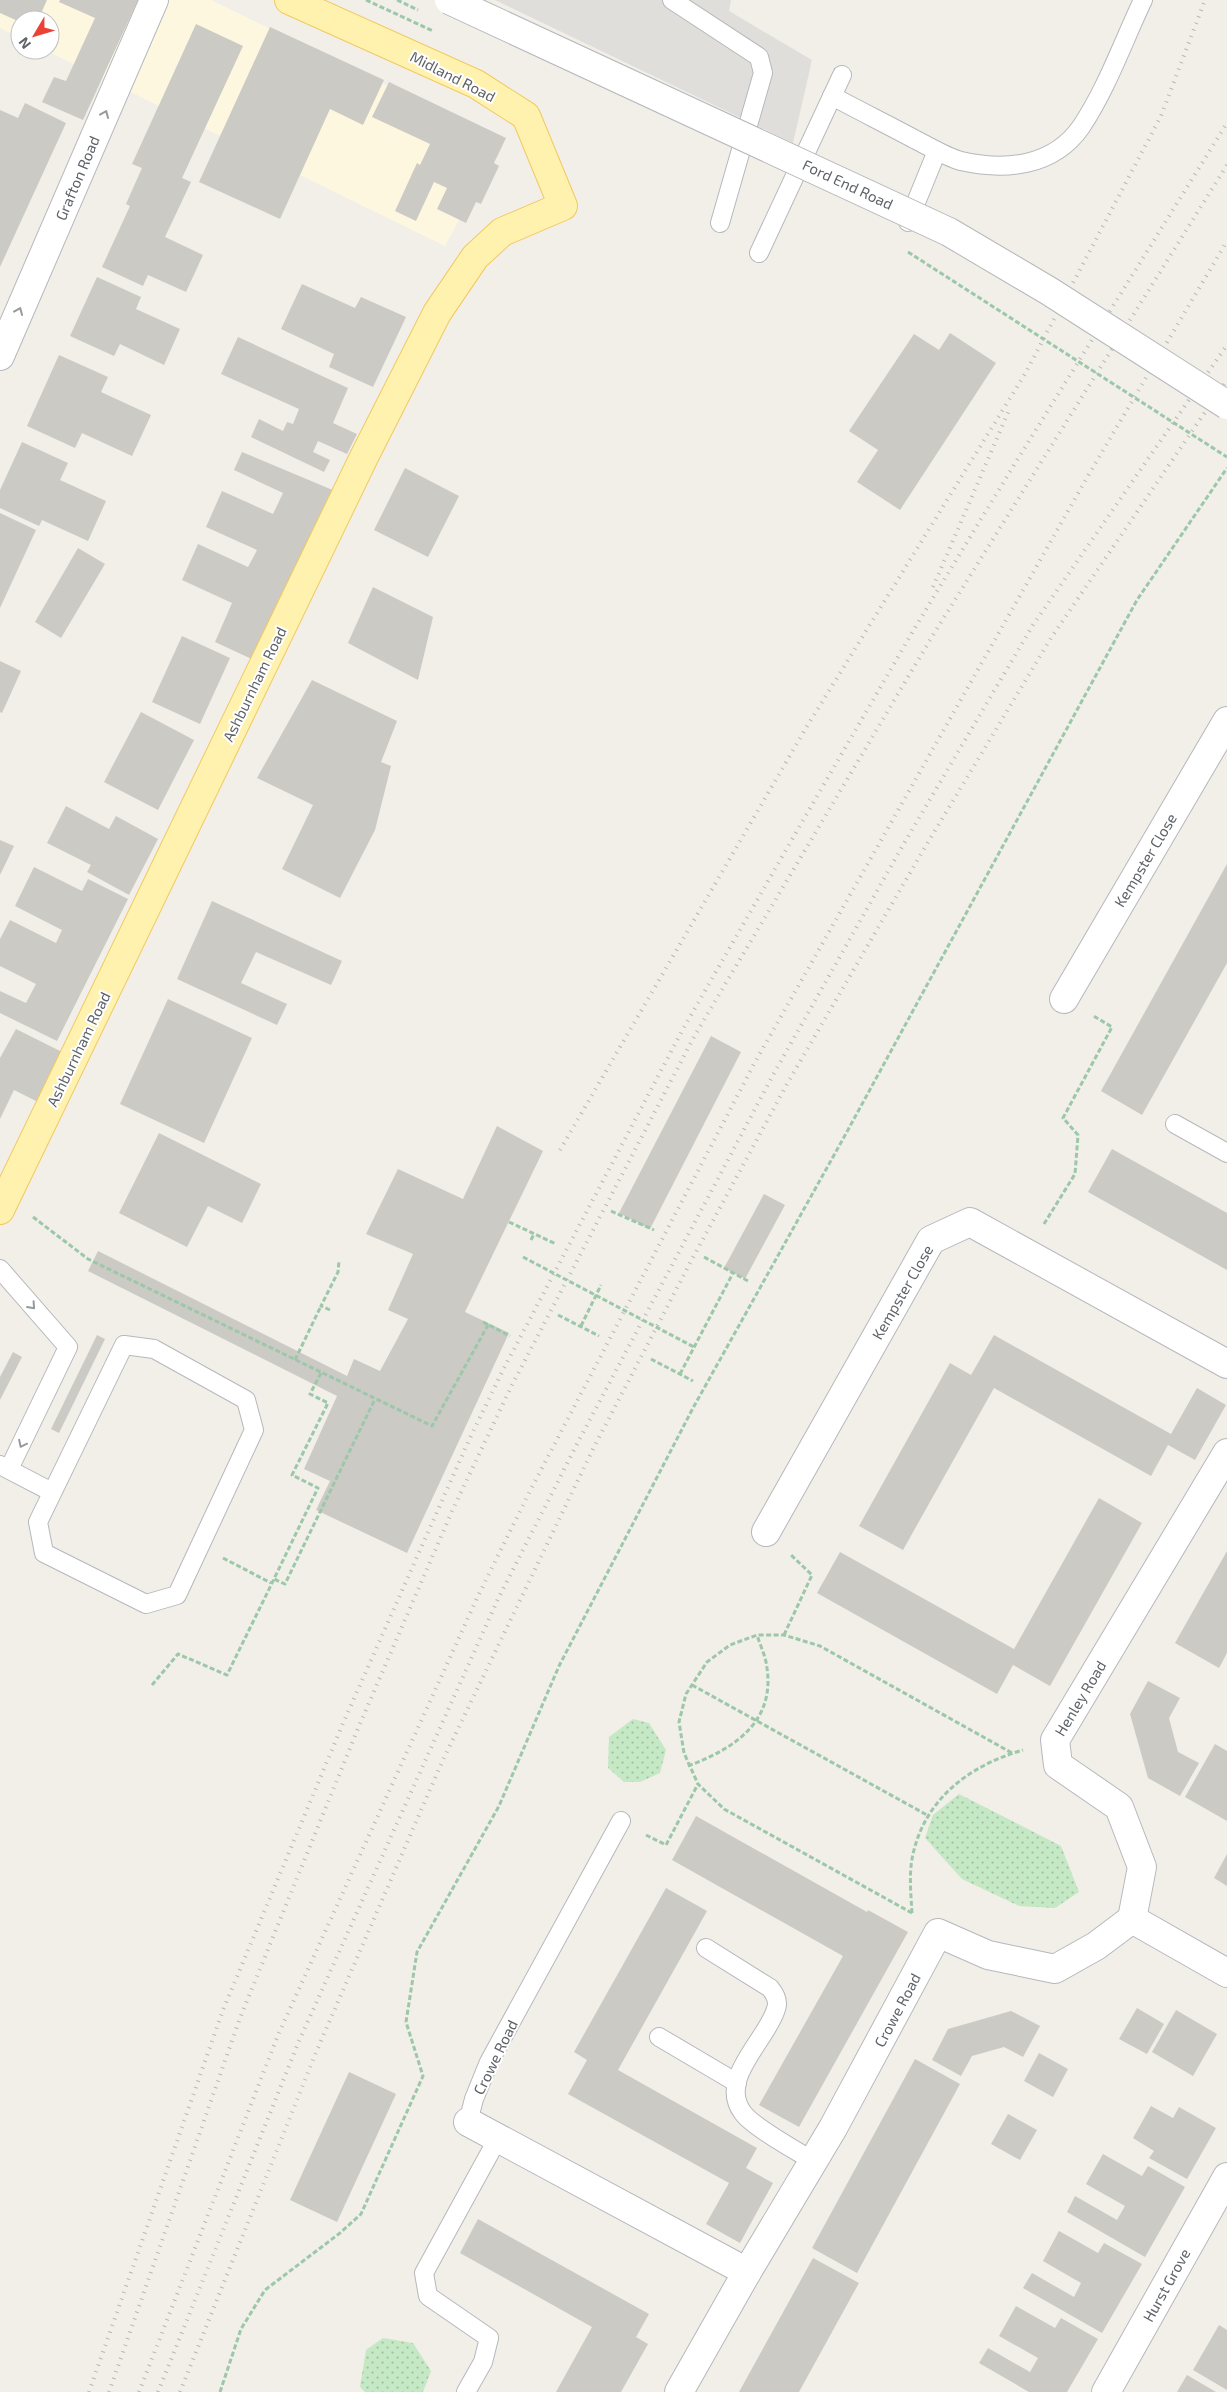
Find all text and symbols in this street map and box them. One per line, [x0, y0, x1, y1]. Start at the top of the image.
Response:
north arrow [10, 10, 60, 60]
text: N [15, 34, 34, 53]
street label: Midland Road [407, 47, 499, 105]
one-way arrow [98, 110, 109, 119]
street label: Grafton Road [51, 133, 103, 223]
street label: Ford End Road [800, 155, 896, 213]
one-way arrow [13, 307, 24, 316]
street label: Ashburnham Road [218, 624, 290, 744]
street label: Kempster Close [1110, 810, 1180, 910]
street label: Ashburnham Road [42, 989, 114, 1109]
street label: Kempster Close [868, 1242, 936, 1342]
one-way arrow [26, 1300, 35, 1309]
one-way arrow [17, 1439, 28, 1448]
street label: Henley Road [1050, 1657, 1110, 1739]
street label: Crowe Road [870, 1970, 924, 2050]
street label: Crowe Road [469, 2017, 521, 2097]
street label: Hurst Grove [1139, 2245, 1193, 2325]

